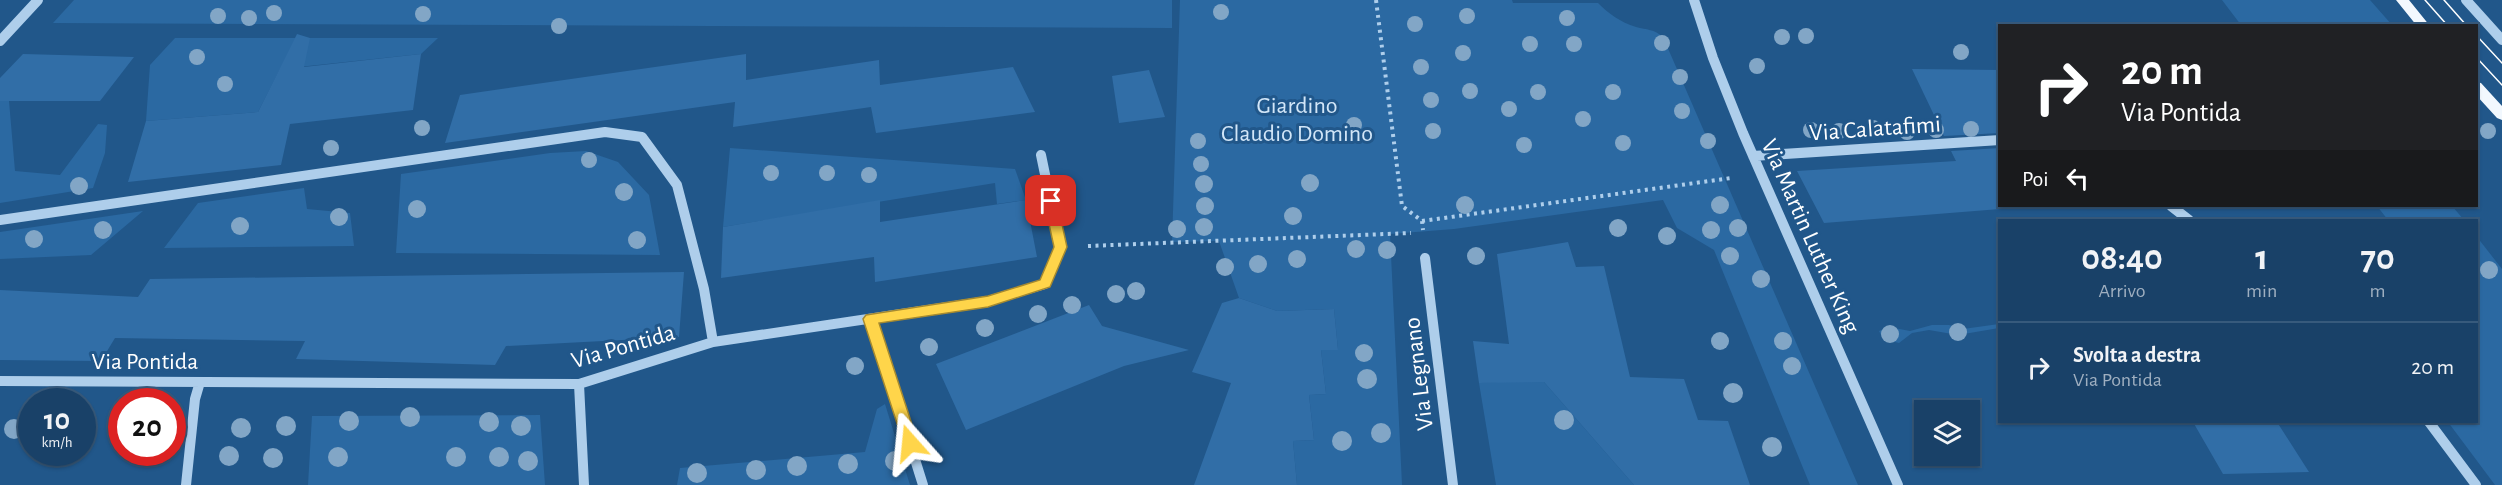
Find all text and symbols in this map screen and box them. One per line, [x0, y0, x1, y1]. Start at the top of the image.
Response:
icon: right [2022, 48, 2100, 126]
text: 20 m [2121, 50, 2203, 92]
park label: Giardino Claudio Domino [1221, 94, 1373, 146]
text: Via Pontida [2121, 99, 2241, 126]
street label: Via Calatafimi [1808, 112, 1942, 146]
street label: Via Martin Luther King [1756, 136, 1864, 337]
icon: left [2061, 162, 2094, 195]
text: Poi [2022, 168, 2049, 190]
pin [1025, 175, 1076, 226]
icon: arrive [1034, 184, 1067, 217]
text: 08:40 [2081, 240, 2163, 276]
text: 1 [2255, 240, 2268, 276]
text: 70 [2360, 240, 2395, 276]
text: Arrivo [2098, 281, 2146, 301]
text: min [2246, 281, 2277, 301]
text: m [2370, 281, 2386, 301]
street label: Via Legnano [1400, 316, 1438, 432]
street label: Via Pontida [569, 321, 678, 373]
text: Svolta a destra [2073, 344, 2201, 366]
street label: Via Pontida [92, 350, 198, 374]
icon: right [2022, 351, 2055, 384]
text: 20 m [2411, 356, 2454, 378]
text: Via Pontida [2073, 370, 2162, 390]
speed limit sign: 20 [108, 388, 186, 466]
map controls [1914, 400, 1980, 466]
button: layers [1914, 400, 1980, 466]
text: 10 [44, 405, 70, 435]
position arrow [878, 411, 942, 475]
text: km/h [42, 435, 72, 450]

